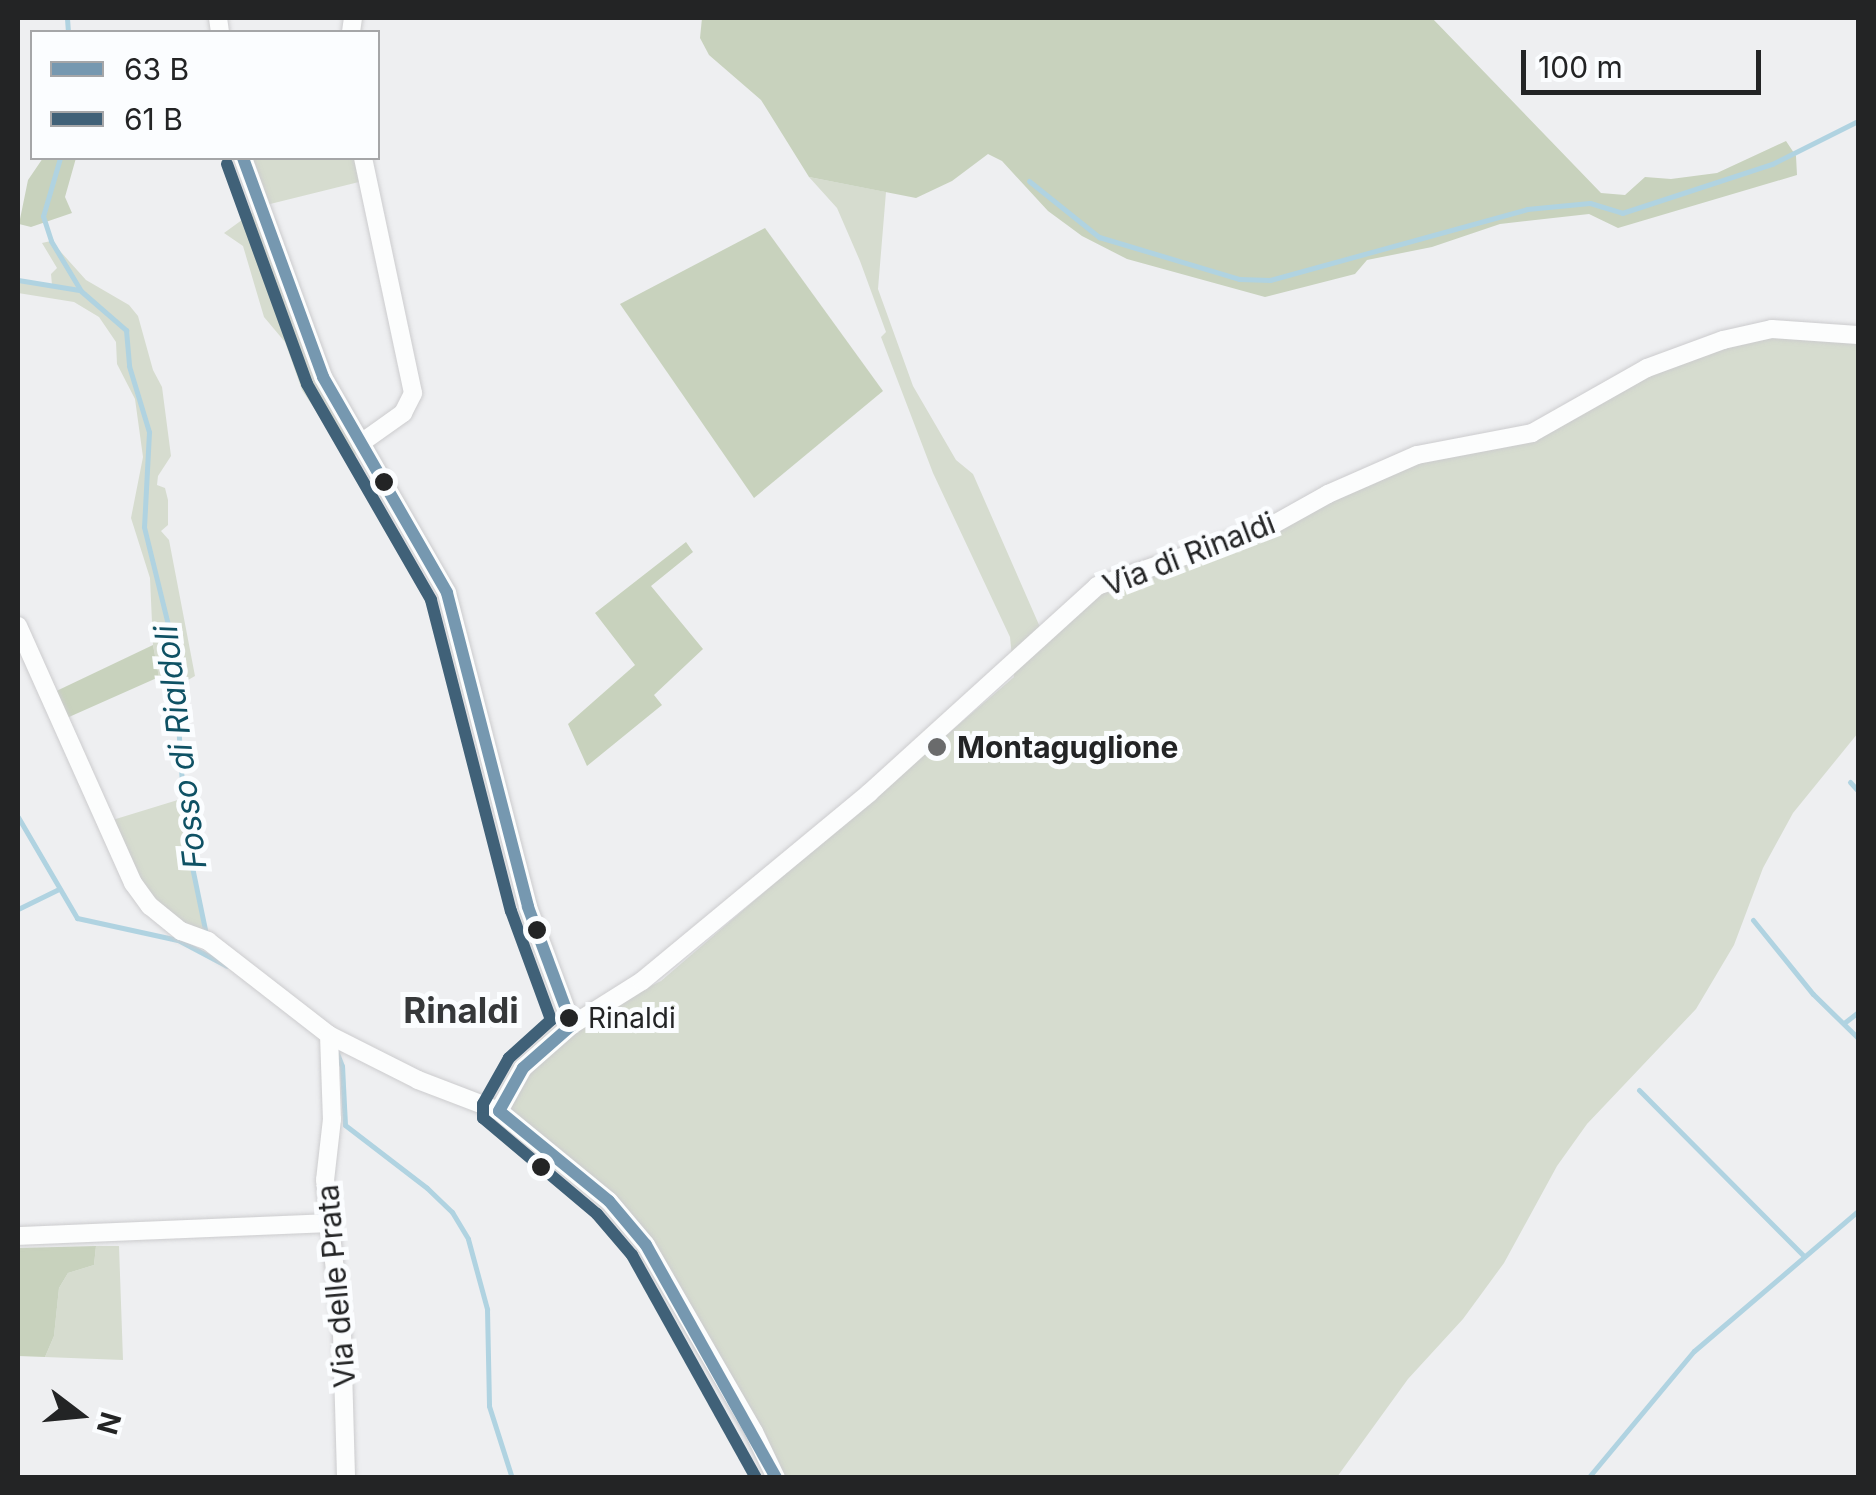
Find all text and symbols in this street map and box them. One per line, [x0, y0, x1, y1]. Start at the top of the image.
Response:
legend [30, 30, 380, 160]
scale bar [1526, 30, 1766, 92]
text: 100 m [1538, 49, 1623, 85]
text: 63 B [124, 51, 189, 87]
text: 61 B [124, 101, 183, 137]
unlabelled marker [374, 472, 394, 492]
street label: Via di Rinaldi [1098, 505, 1280, 603]
water label: Fosso di Rialdoli [147, 623, 215, 871]
place label: Montaguglione [957, 729, 1178, 765]
marker: Montaguglione [926, 736, 948, 758]
unlabelled marker [527, 920, 547, 940]
district label: Rinaldi [403, 989, 519, 1031]
place label: Rinaldi [588, 1001, 676, 1035]
marker: Rinaldi [559, 1008, 579, 1028]
unlabelled marker [531, 1157, 551, 1177]
street label: Via delle Prata [309, 1183, 363, 1389]
north arrow [30, 1365, 130, 1465]
text: N [90, 1408, 128, 1438]

